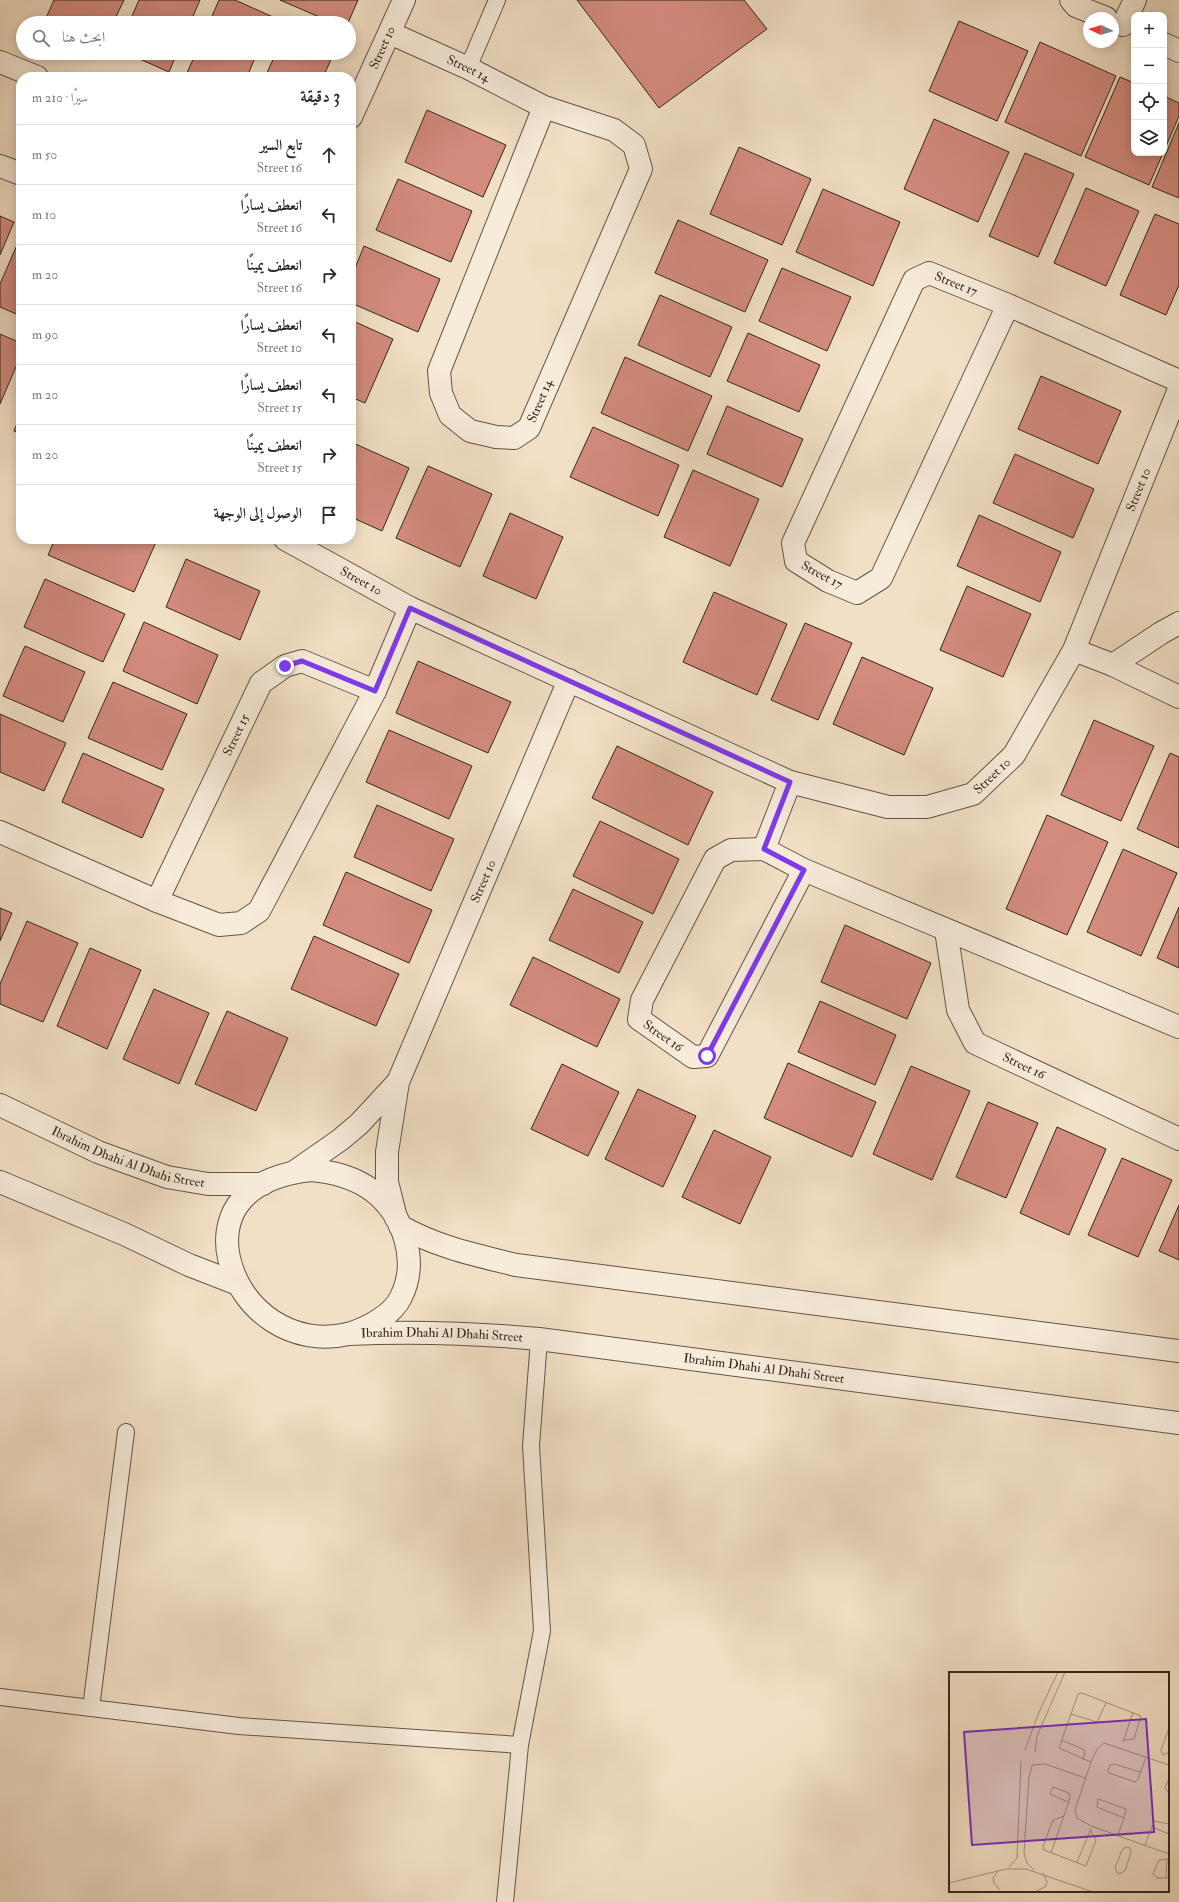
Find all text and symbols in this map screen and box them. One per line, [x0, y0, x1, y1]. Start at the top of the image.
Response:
north arrow [1083, 12, 1119, 48]
map controls [1131, 12, 1167, 156]
button: + [1131, 12, 1167, 48]
search box [16, 16, 356, 60]
street label: Street 10 [366, 24, 399, 72]
icon: search [30, 27, 52, 49]
text: ابحث هنا [62, 28, 105, 47]
button: − [1131, 48, 1167, 84]
street label: Street 14 [444, 52, 493, 86]
button: locate [1131, 84, 1167, 120]
text: 3 دقيقة [300, 86, 340, 107]
text: سيرًا · 210 m [32, 90, 88, 106]
button: layers [1131, 120, 1167, 156]
text: تابع السير [260, 136, 302, 155]
icon: ahead [318, 144, 340, 166]
text: 50 m [32, 147, 57, 163]
text: Street 16 [257, 160, 302, 176]
text: انعطف يسارًا [241, 196, 302, 215]
icon: left [318, 204, 340, 226]
text: 10 m [32, 207, 56, 223]
text: Street 16 [257, 220, 302, 236]
text: انعطف يمينًا [247, 256, 302, 275]
icon: right [318, 264, 340, 286]
text: 20 m [32, 267, 58, 283]
street label: Street 17 [932, 268, 980, 300]
text: Street 16 [257, 280, 302, 296]
text: انعطف يسارًا [241, 316, 302, 335]
icon: left [318, 324, 340, 346]
text: 90 m [32, 327, 58, 343]
text: Street 10 [257, 340, 302, 356]
text: انعطف يسارًا [241, 376, 302, 395]
street label: Street 14 [524, 376, 557, 425]
icon: left [318, 384, 340, 406]
text: 20 m [32, 387, 58, 403]
text: Street 15 [258, 400, 302, 416]
text: انعطف يمينًا [247, 436, 302, 455]
icon: right [318, 444, 340, 466]
text: 20 m [32, 447, 58, 463]
text: Street 15 [258, 460, 302, 476]
street label: Street 10 [1123, 466, 1154, 514]
text: الوصول إلى الوجهة [214, 504, 302, 523]
icon: arrive [318, 504, 340, 526]
street label: Street 17 [799, 557, 846, 593]
street label: Street 10 [337, 563, 385, 599]
route end [276, 657, 294, 675]
street label: Street 15 [219, 711, 253, 758]
street label: Street 10 [970, 754, 1014, 797]
street label: Street 10 [467, 857, 500, 905]
street label: Street 16 [640, 1016, 687, 1056]
route start [698, 1047, 716, 1065]
street label: Street 16 [1000, 1049, 1049, 1083]
street label: Ibrahim Dhahi Al Dhahi Street [49, 1123, 206, 1191]
street label: Ibrahim Dhahi Al Dhahi Street [361, 1325, 524, 1346]
street label: Ibrahim Dhahi Al Dhahi Street [682, 1350, 845, 1387]
inset map [949, 1672, 1169, 1892]

